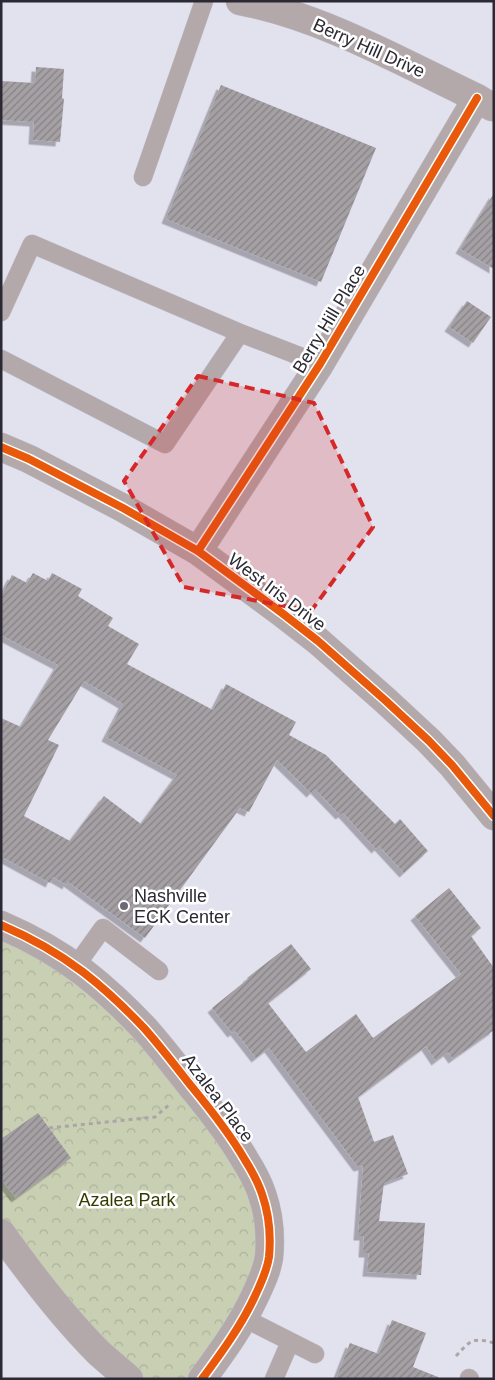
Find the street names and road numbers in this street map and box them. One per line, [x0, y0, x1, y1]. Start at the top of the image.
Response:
street label: Berry Hill Drive [310, 14, 428, 82]
street label: Berry Hill Place [289, 261, 369, 377]
street label: West Iris Drive [224, 549, 330, 635]
street label: Azalea Place [178, 1050, 258, 1146]

